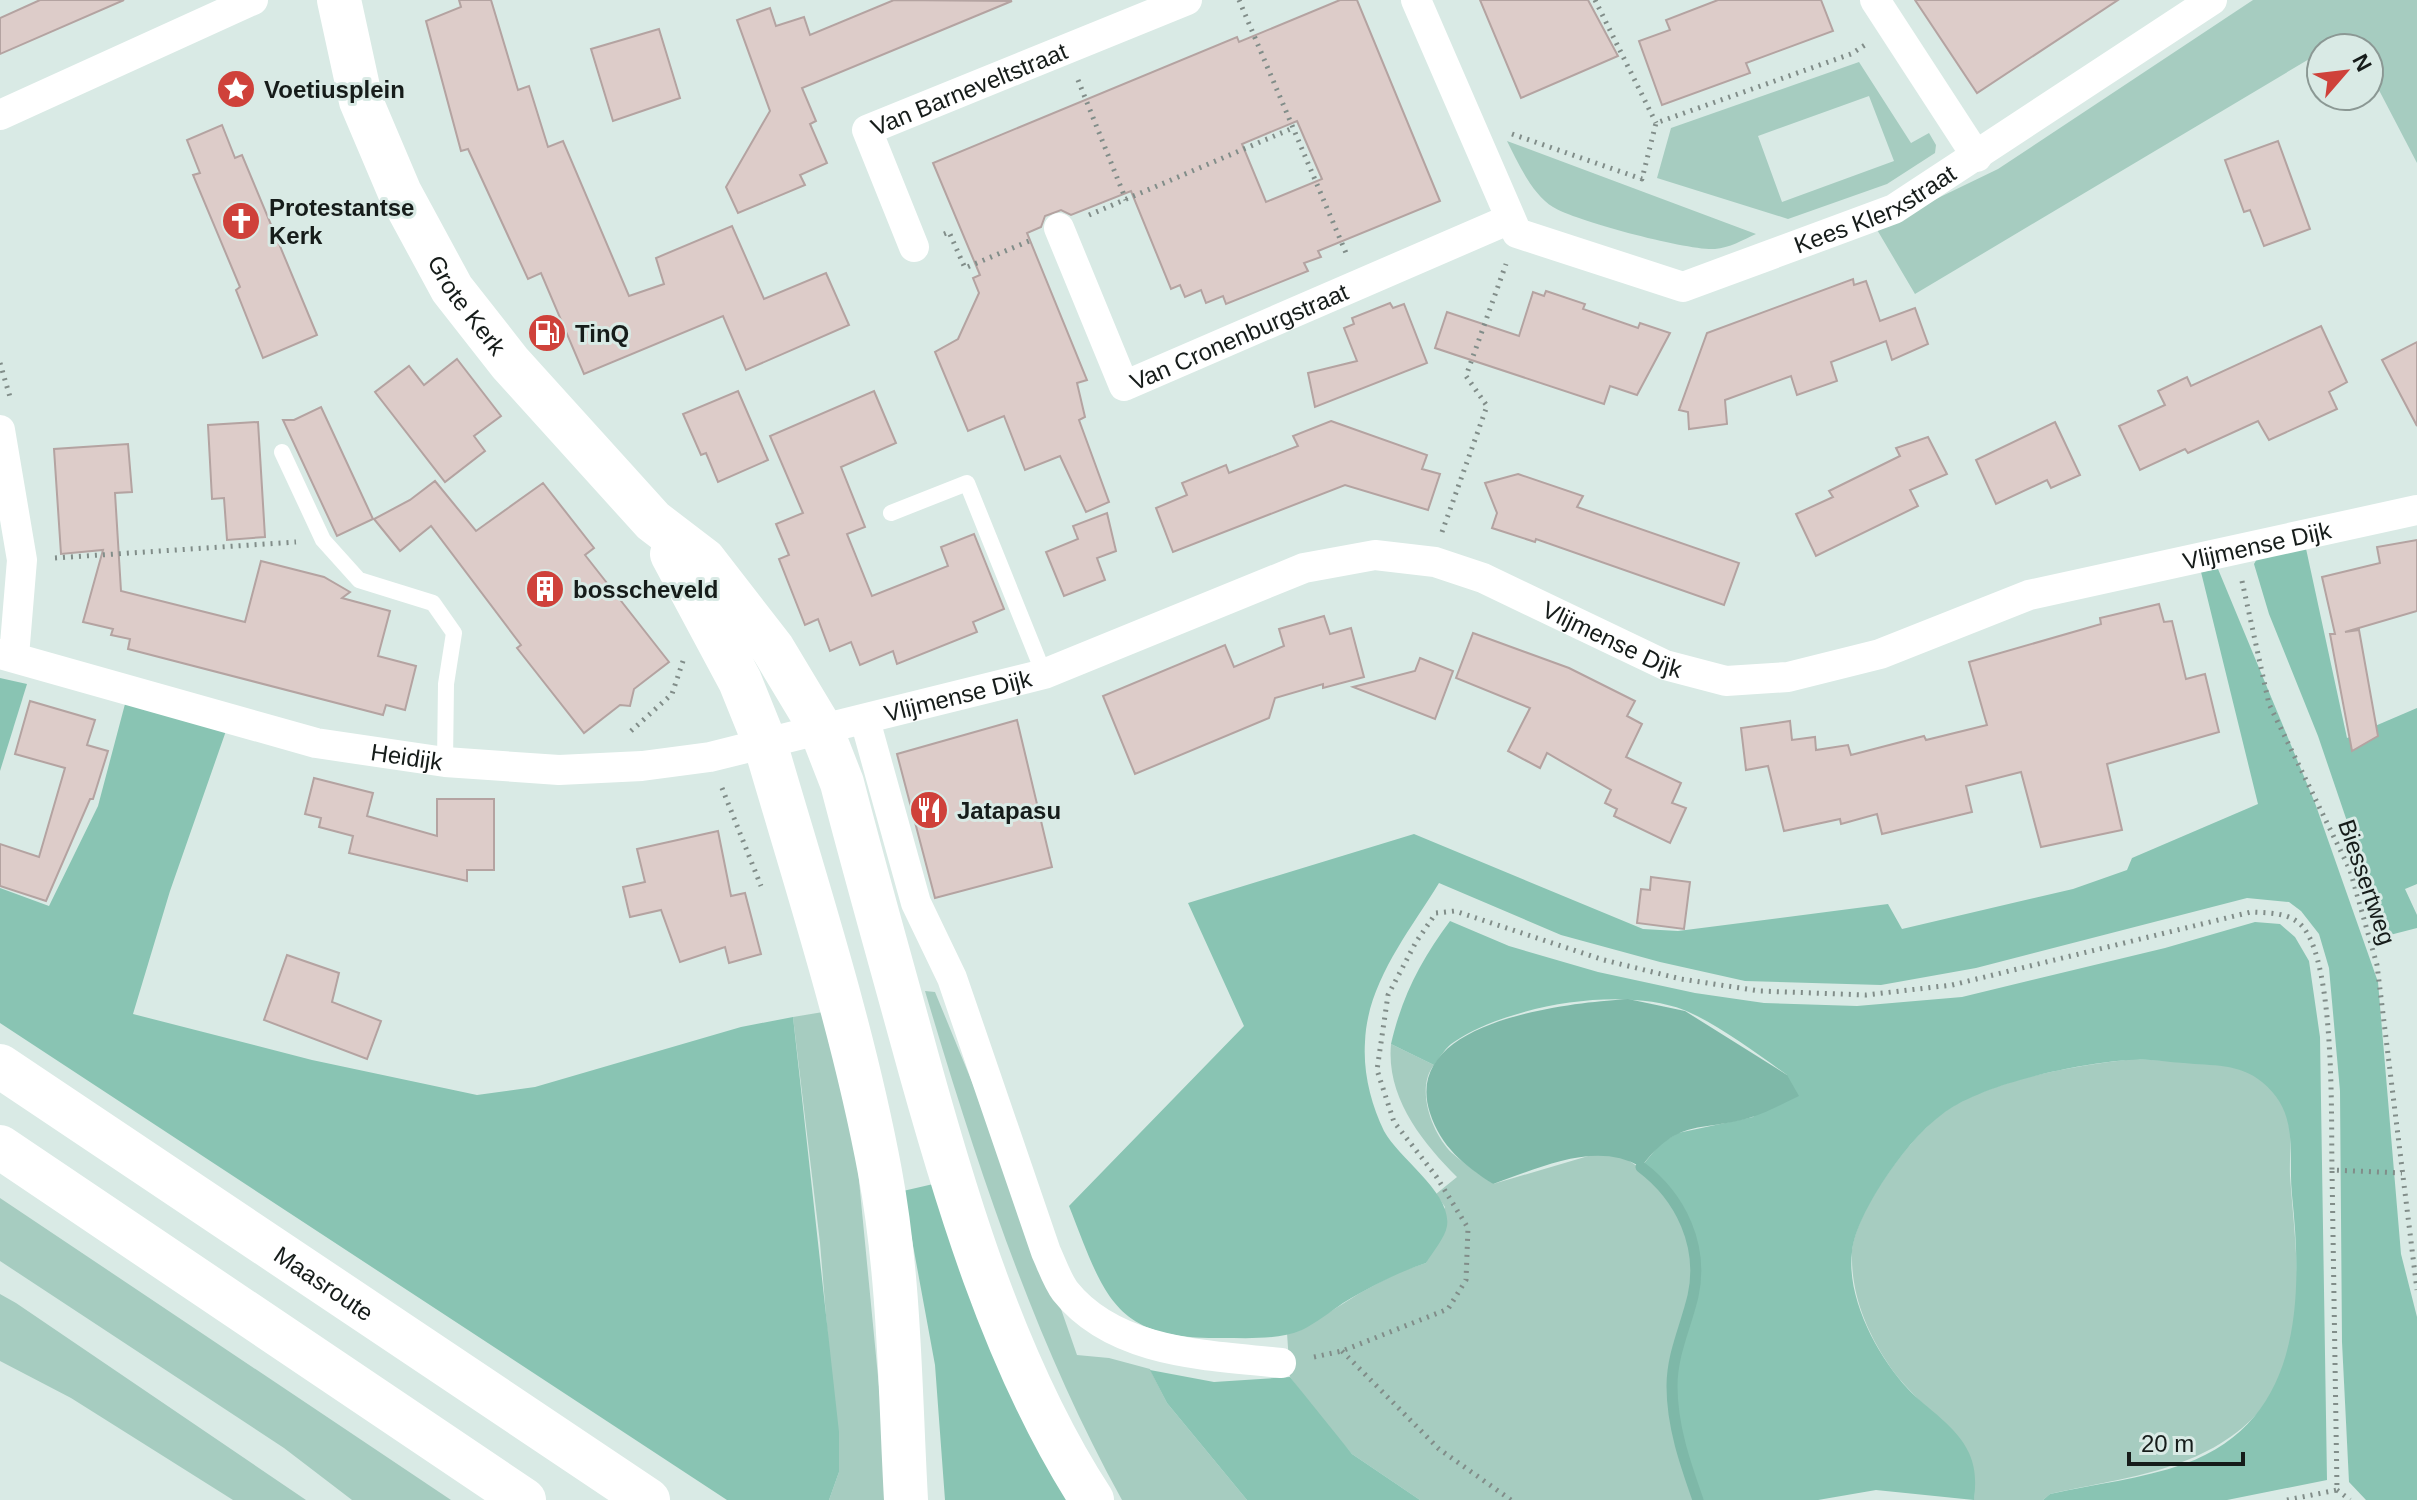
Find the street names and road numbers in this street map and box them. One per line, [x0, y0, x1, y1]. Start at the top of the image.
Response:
street label: Van Barneveltstraat [867, 37, 1071, 140]
street label: Kees Klerxstraat [1790, 159, 1961, 258]
street label: Grote Kerk [423, 250, 512, 361]
street label: Van Cronenburgstraat [1126, 277, 1352, 395]
street label: Vlijmense Dijk [2180, 516, 2334, 574]
street label: Vlijmense Dijk [1538, 595, 1686, 683]
street label: Vlijmense Dijk [881, 664, 1035, 727]
street label: Heidijk [369, 738, 445, 775]
street label: Biessertweg [2333, 816, 2401, 948]
street label: Maasroute [269, 1240, 379, 1326]

